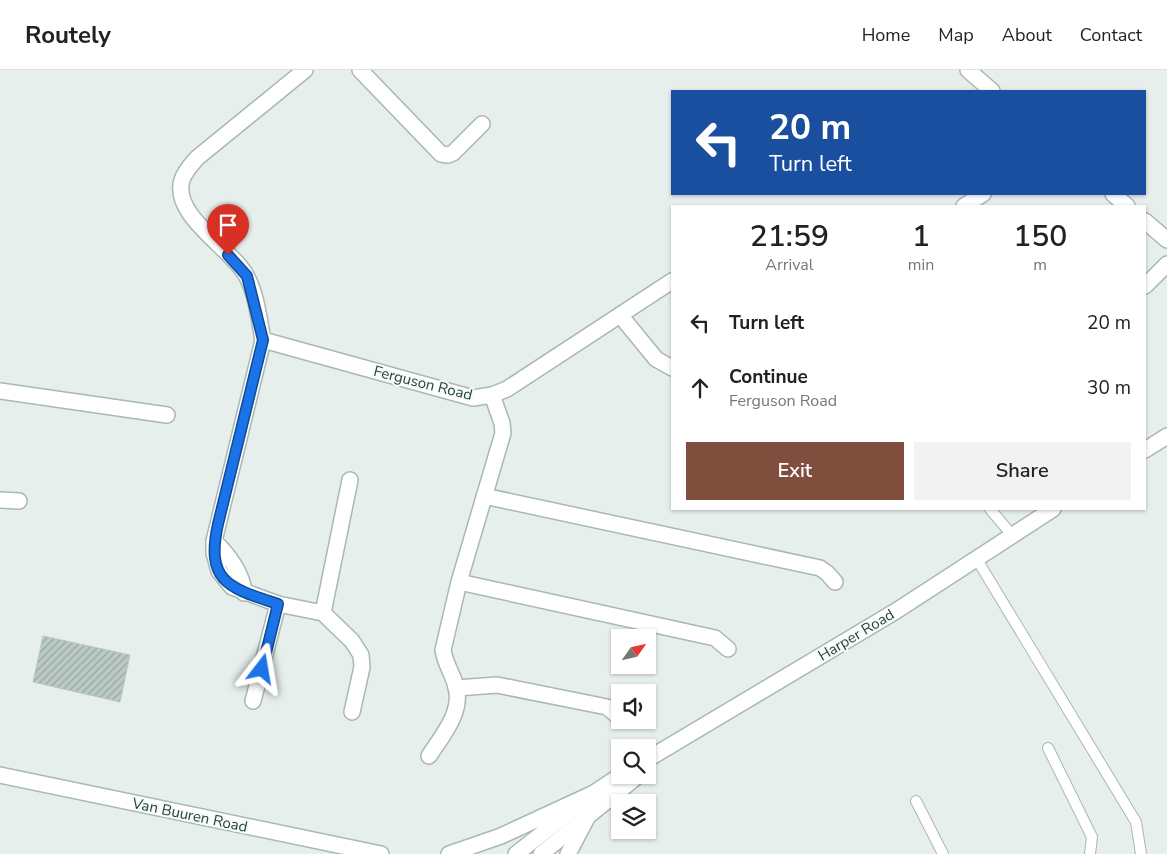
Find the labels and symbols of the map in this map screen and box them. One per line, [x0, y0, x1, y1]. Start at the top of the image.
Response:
pin [207, 204, 249, 255]
street label: Ferguson Road [371, 361, 475, 405]
street label: Harper Road [814, 604, 898, 666]
north arrow [611, 629, 656, 674]
position arrow [235, 642, 287, 694]
street label: Van Buuren Road [130, 793, 249, 837]

